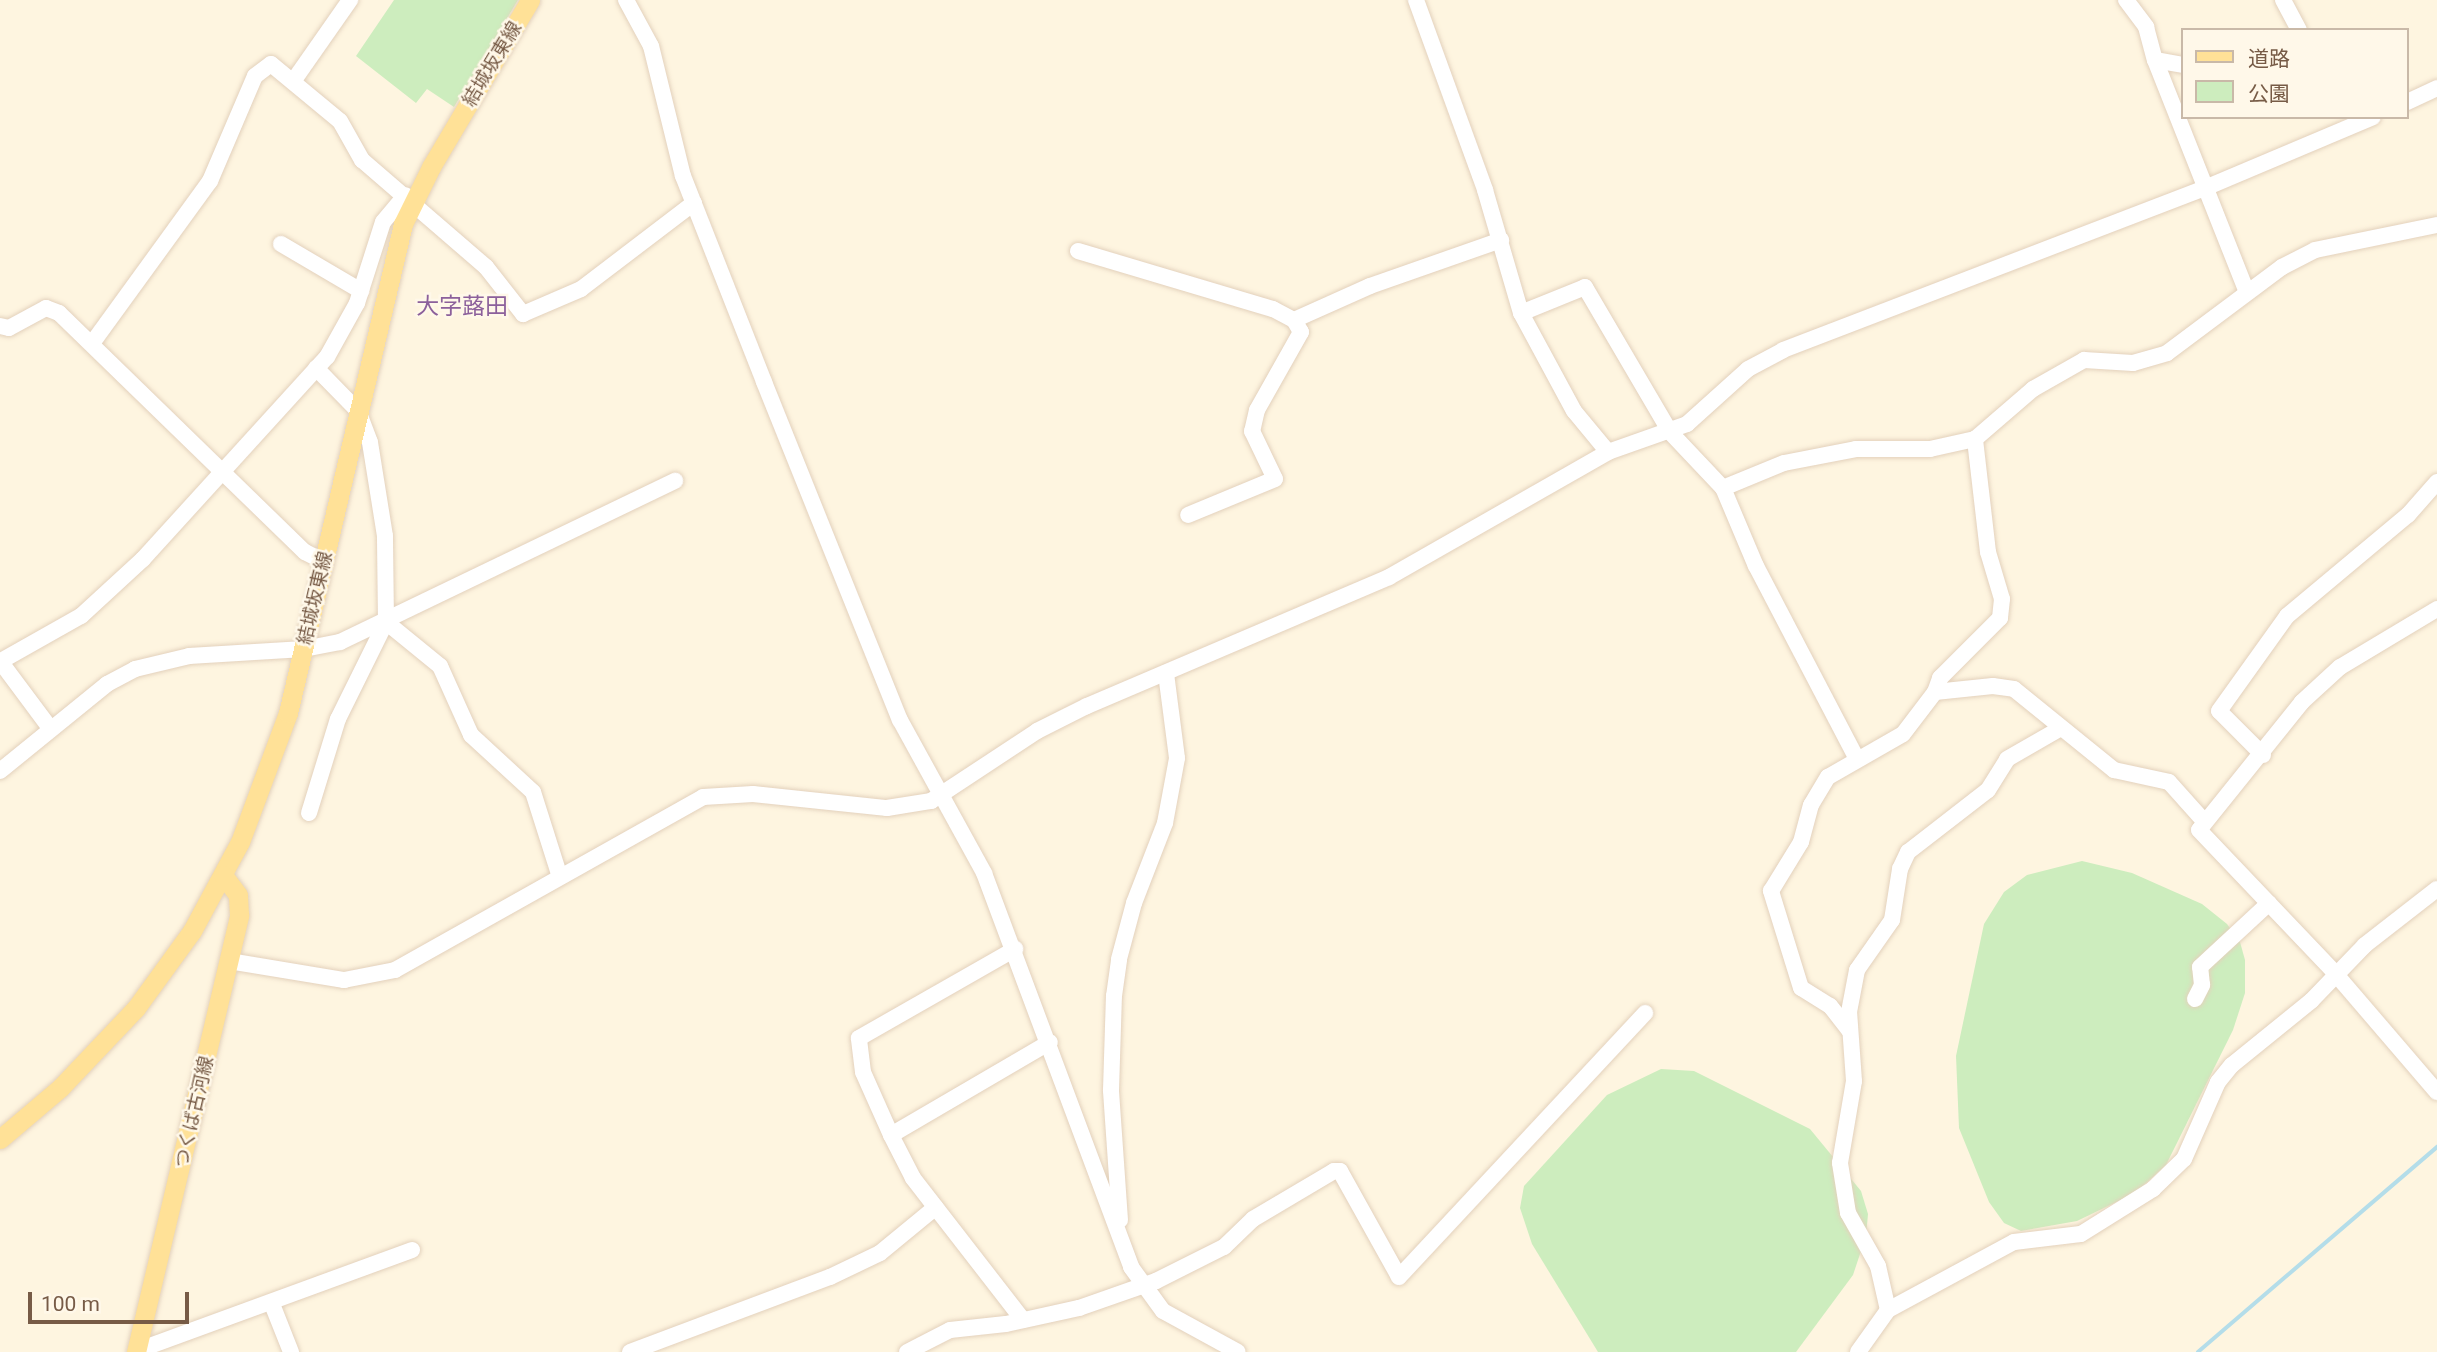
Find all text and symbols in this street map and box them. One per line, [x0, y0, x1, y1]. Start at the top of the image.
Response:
street label: 結城坂東線 [458, 17, 526, 111]
legend [2182, 28, 2409, 119]
text: 道路 [2248, 47, 2290, 71]
text: 公園 [2248, 82, 2290, 106]
district label: 大字蕗田 [416, 293, 508, 321]
street label: 結城坂東線 [293, 549, 337, 647]
street label: つくば古河線 [170, 1054, 218, 1170]
scale bar [32, 1278, 192, 1322]
text: 100 m [41, 1292, 100, 1316]

